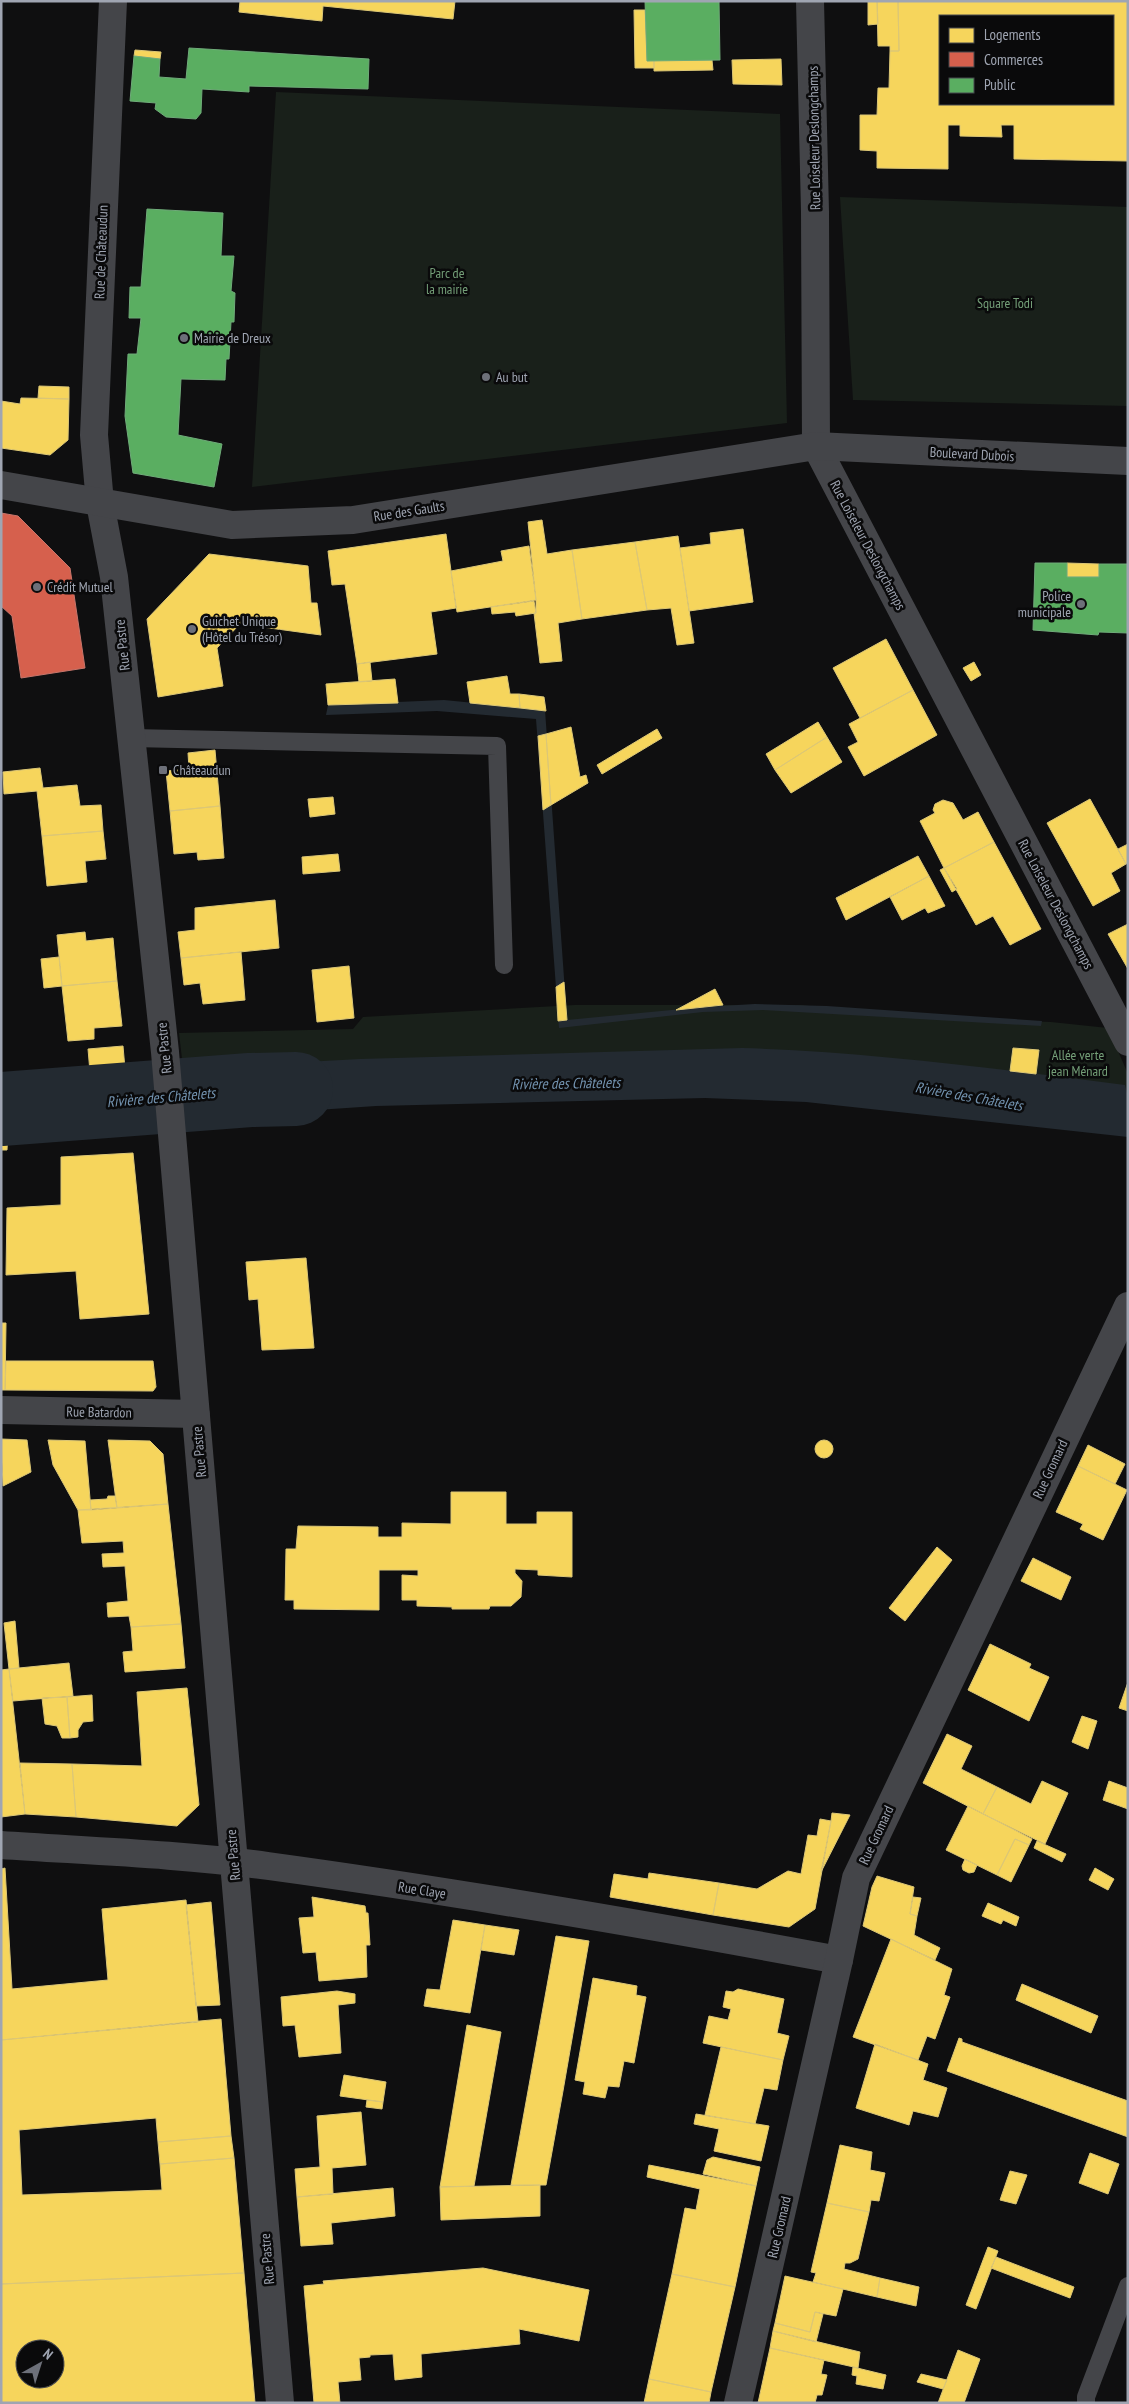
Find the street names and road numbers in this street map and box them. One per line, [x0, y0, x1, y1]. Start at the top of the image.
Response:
street label: Rue Loiseleur Deslongchamps [804, 65, 824, 210]
street label: Rue de Châteaudun [90, 205, 112, 299]
street label: Boulevard Dubois [929, 443, 1015, 465]
street label: Rue Loiseleur Deslongchamps [826, 477, 910, 613]
street label: Rue des Gaults [372, 496, 446, 525]
street label: Rue Pastre [110, 618, 134, 671]
street label: Rue Loiseleur Deslongchamps [1014, 836, 1098, 972]
street label: Rue Pastre [152, 1021, 176, 1074]
street label: Rue Batardon [66, 1402, 132, 1422]
street label: Rue Pastre [188, 1425, 210, 1478]
street label: Rue Gromard [1029, 1437, 1071, 1501]
street label: Rue Gromard [855, 1803, 897, 1867]
street label: Rue Pastre [222, 1828, 244, 1881]
street label: Rue Claye [397, 1877, 447, 1903]
street label: Rue Gromard [763, 2194, 795, 2260]
street label: Rue Pastre [256, 2232, 278, 2285]

